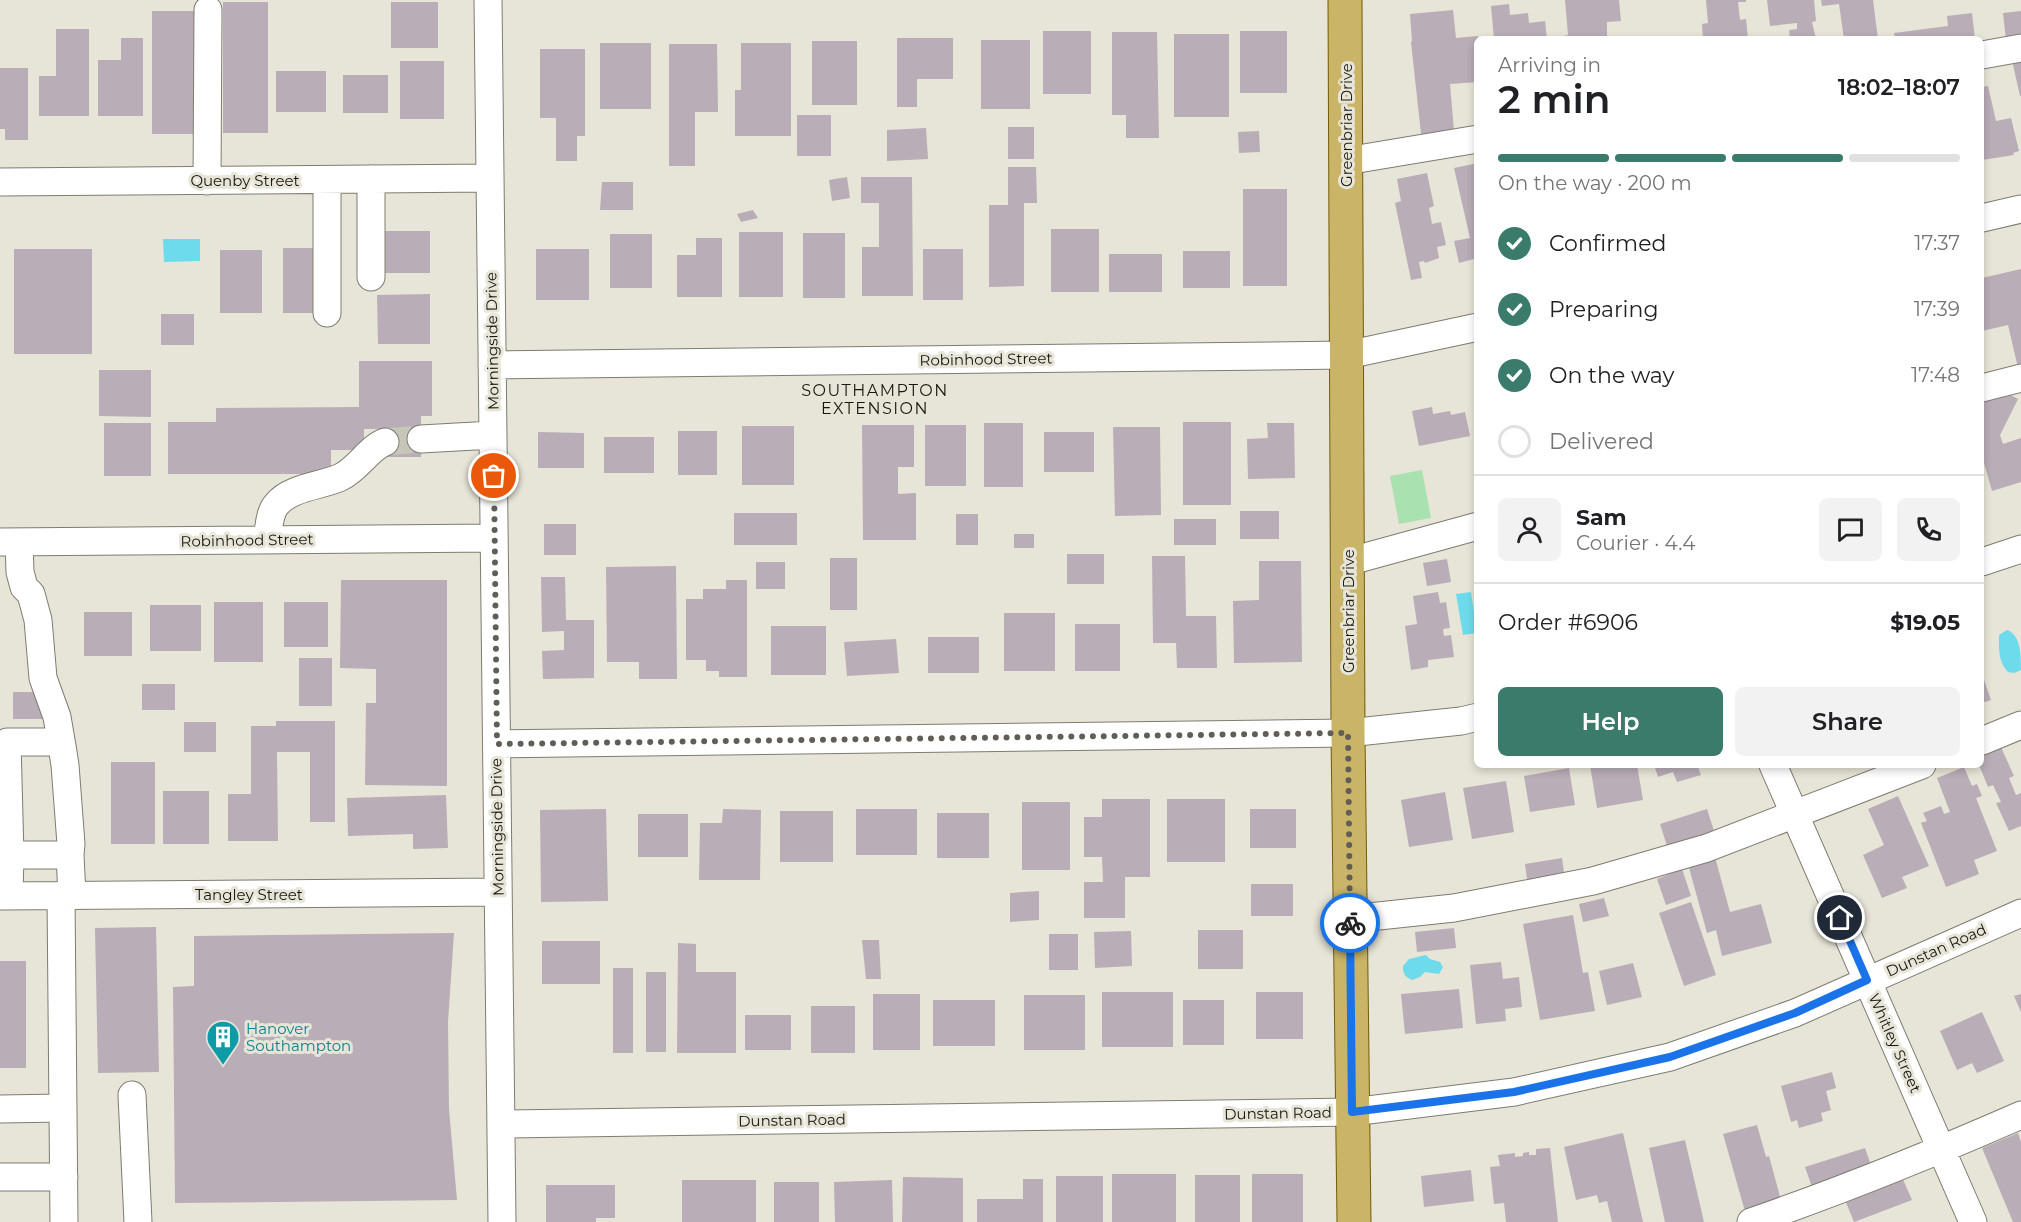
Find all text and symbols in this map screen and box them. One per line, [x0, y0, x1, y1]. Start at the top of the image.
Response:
text: Arriving in [1498, 53, 1601, 77]
street label: Greenbriar Drive [1337, 63, 1356, 187]
text: 18:02–18:07 [1838, 74, 1960, 101]
text: 2 min [1498, 75, 1611, 123]
street label: Quenby Street [190, 171, 300, 190]
text: On the way · 200 m [1498, 171, 1692, 195]
icon: check [1498, 227, 1531, 260]
text: Confirmed [1549, 230, 1666, 257]
text: 17:37 [1914, 231, 1960, 255]
street label: Morningside Drive [481, 272, 503, 410]
icon: check [1498, 293, 1531, 326]
text: Preparing [1549, 296, 1658, 323]
text: 17:39 [1914, 297, 1960, 321]
street label: Robinhood Street [919, 348, 1053, 370]
icon: check [1498, 359, 1531, 392]
text: On the way [1549, 362, 1674, 389]
text: 17:48 [1911, 363, 1960, 387]
district label: SOUTHAMPTON EXTENSION [801, 381, 949, 418]
text: Delivered [1549, 428, 1654, 455]
pin [468, 450, 519, 501]
icon: bag [477, 459, 510, 492]
button: person [1498, 498, 1561, 561]
button: chat [1819, 498, 1882, 561]
button: phone [1897, 498, 1960, 561]
text: Sam [1576, 504, 1627, 531]
street label: Robinhood Street [180, 529, 314, 551]
text: Courier · 4.4 [1576, 531, 1695, 555]
street label: Greenbriar Drive [1339, 549, 1358, 673]
text: Order #6906 [1498, 609, 1638, 636]
text: $19.05 [1890, 609, 1960, 636]
button: Help [1498, 687, 1723, 756]
button: Share [1735, 687, 1960, 756]
street label: Morningside Drive [486, 758, 508, 896]
street label: Tangley Street [195, 885, 303, 904]
pin [1814, 892, 1865, 943]
courier [1320, 893, 1380, 953]
icon: home [1823, 901, 1856, 934]
icon: bike [1334, 907, 1367, 940]
street label: Dunstan Road [1883, 919, 1989, 981]
street label: Whitley Street [1865, 990, 1925, 1096]
building icon: Hanover Southampton [205, 1019, 241, 1066]
place label: Hanover Southampton [246, 1019, 351, 1055]
street label: Dunstan Road [1224, 1103, 1332, 1123]
street label: Dunstan Road [738, 1110, 846, 1130]

